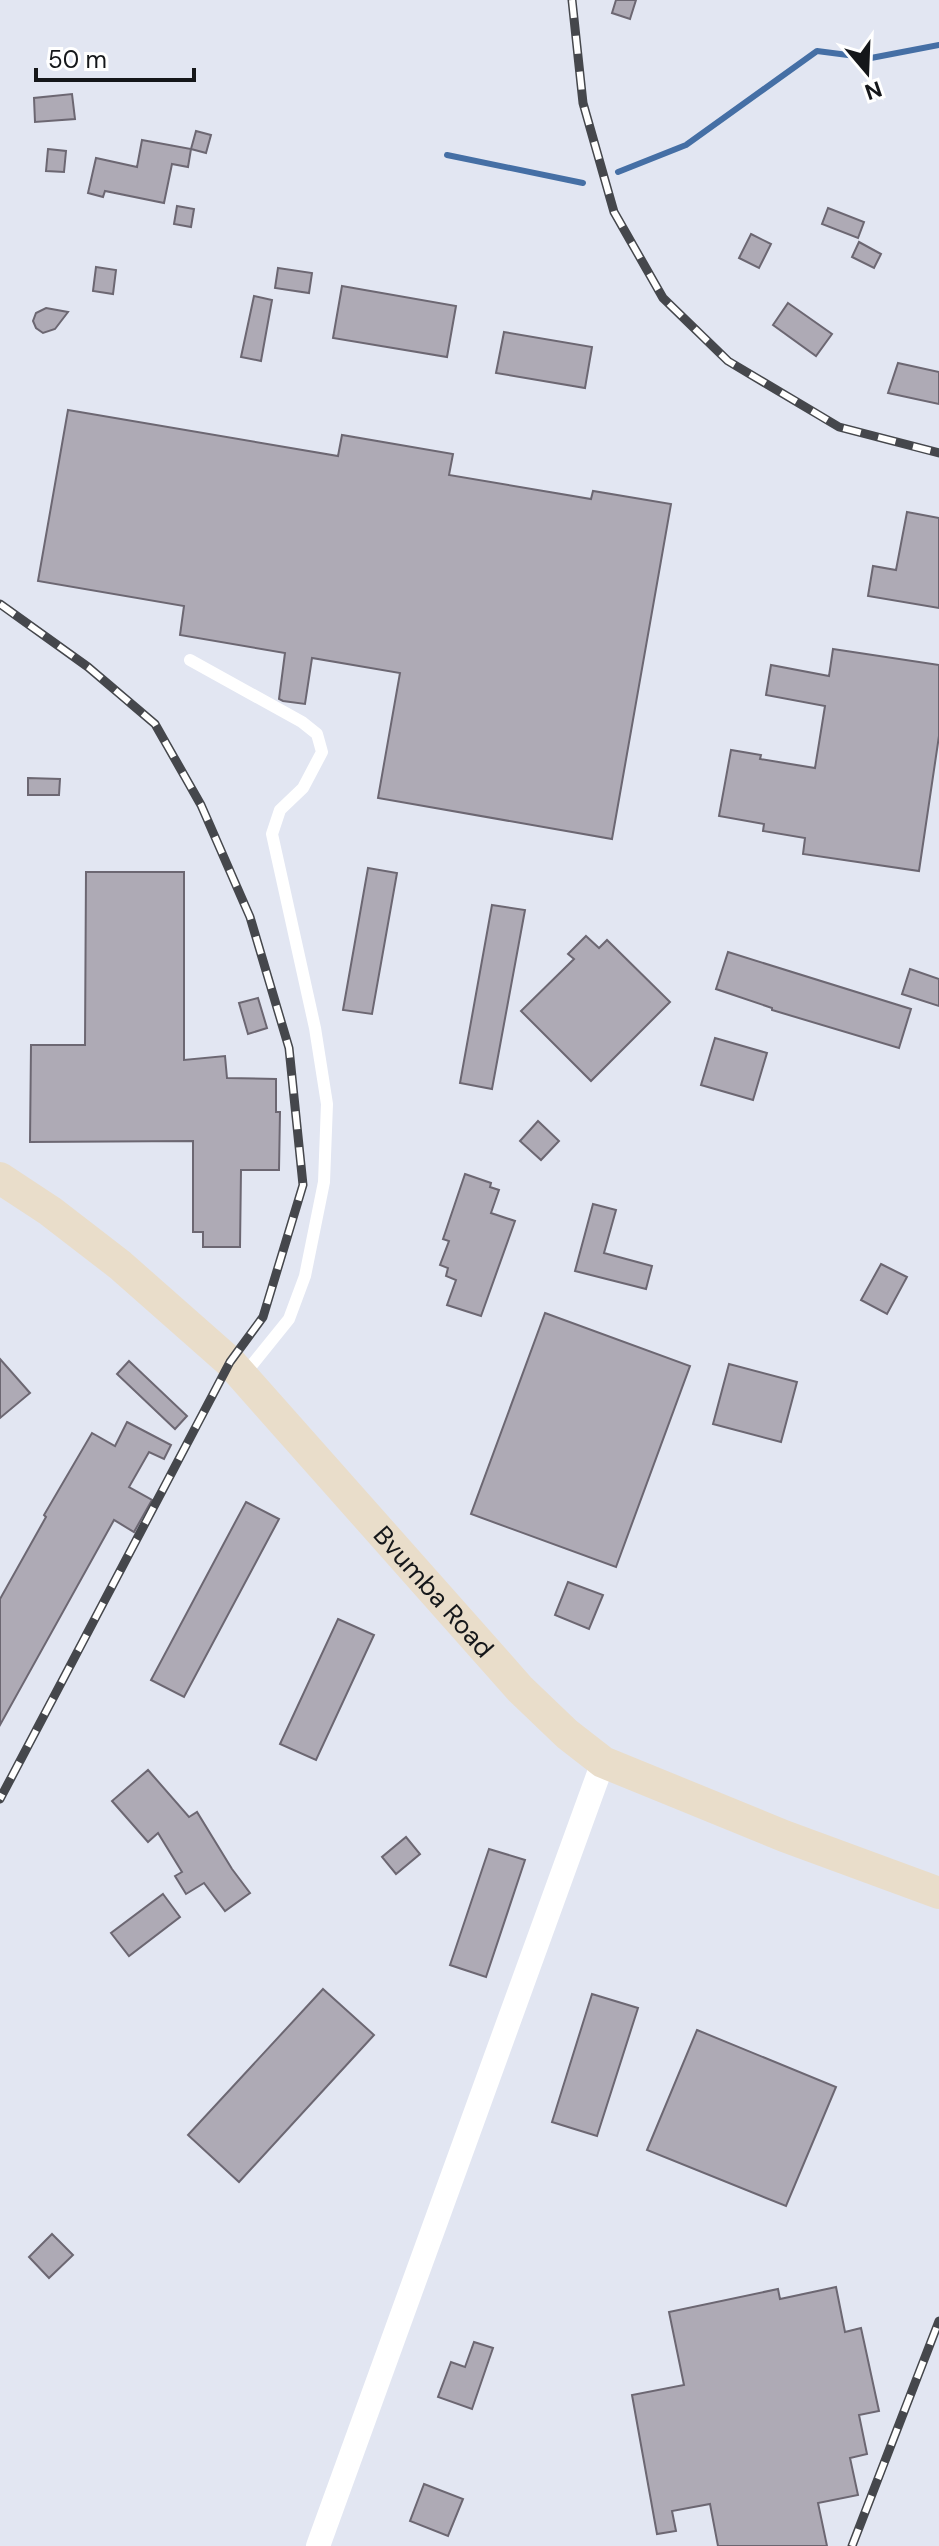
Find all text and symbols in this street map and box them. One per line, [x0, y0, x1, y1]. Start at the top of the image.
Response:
scale bar [36, 32, 194, 82]
north arrow [827, 32, 907, 112]
text: 50 m [48, 44, 107, 75]
text: N [861, 74, 886, 107]
street label: Bvumba Road [366, 1519, 501, 1665]

